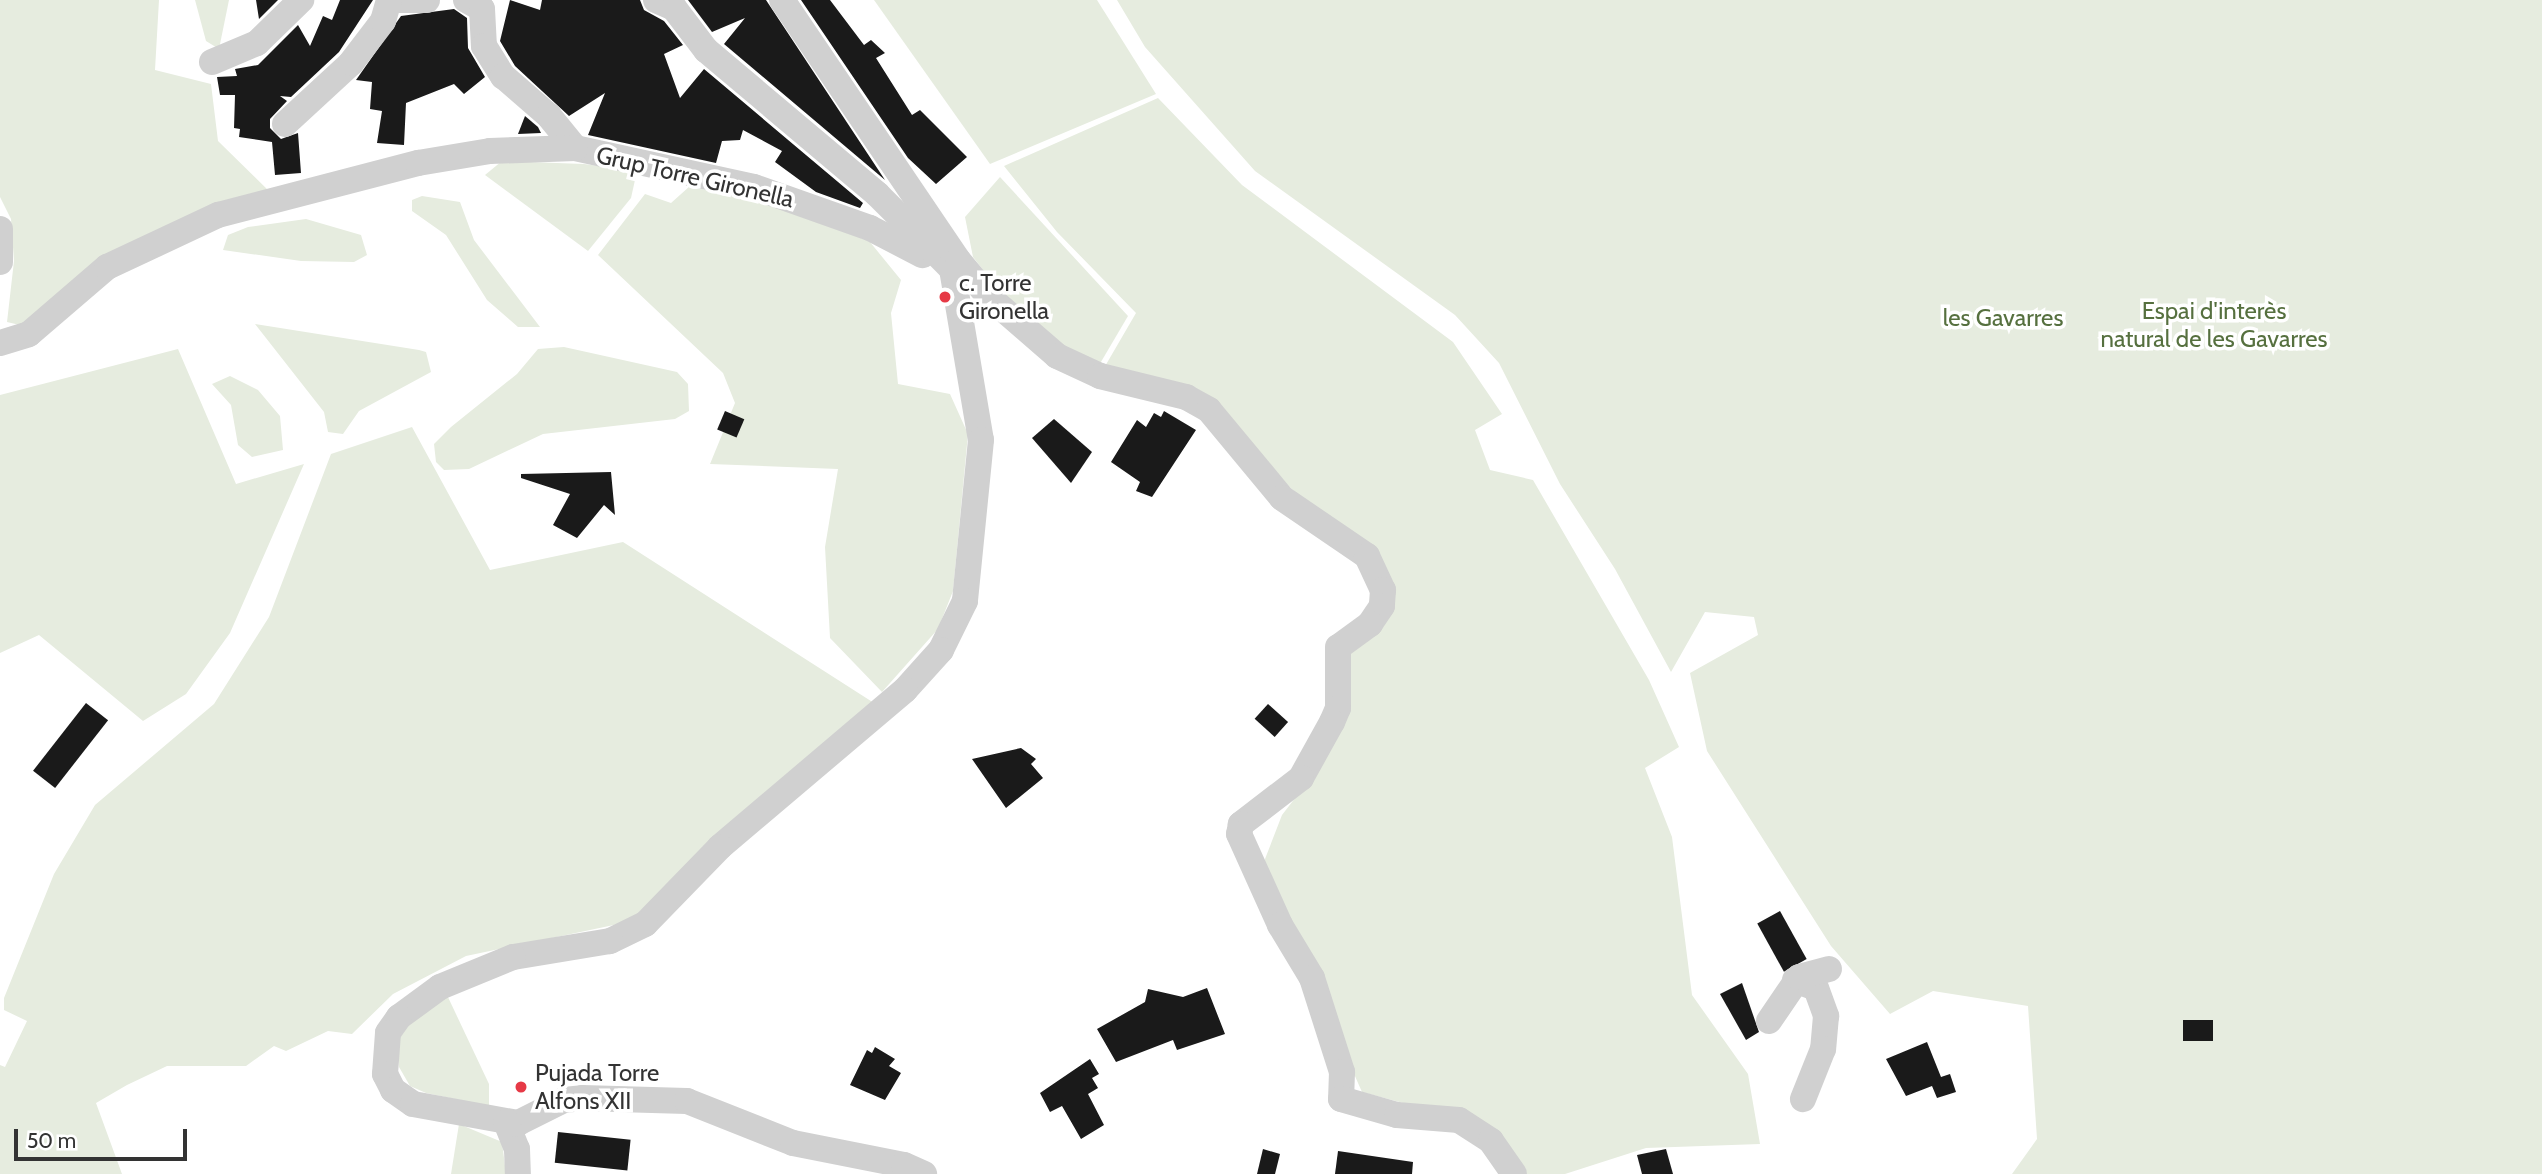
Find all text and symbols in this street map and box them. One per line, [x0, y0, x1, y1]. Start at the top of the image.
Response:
street label: Grup Torre Gironella [594, 140, 796, 214]
place label: c. Torre Gironella [959, 269, 1049, 325]
marker: c. Torre Gironella [937, 289, 953, 305]
park label: Espai d'interès natural de les Gavarres [2100, 297, 2328, 353]
park label: les Gavarres [1943, 304, 2063, 332]
place label: Pujada Torre Alfons XII [535, 1059, 659, 1115]
marker: Pujada Torre Alfons XII [513, 1079, 529, 1095]
scale bar [18, 1114, 191, 1158]
text: 50 m [27, 1128, 76, 1153]

